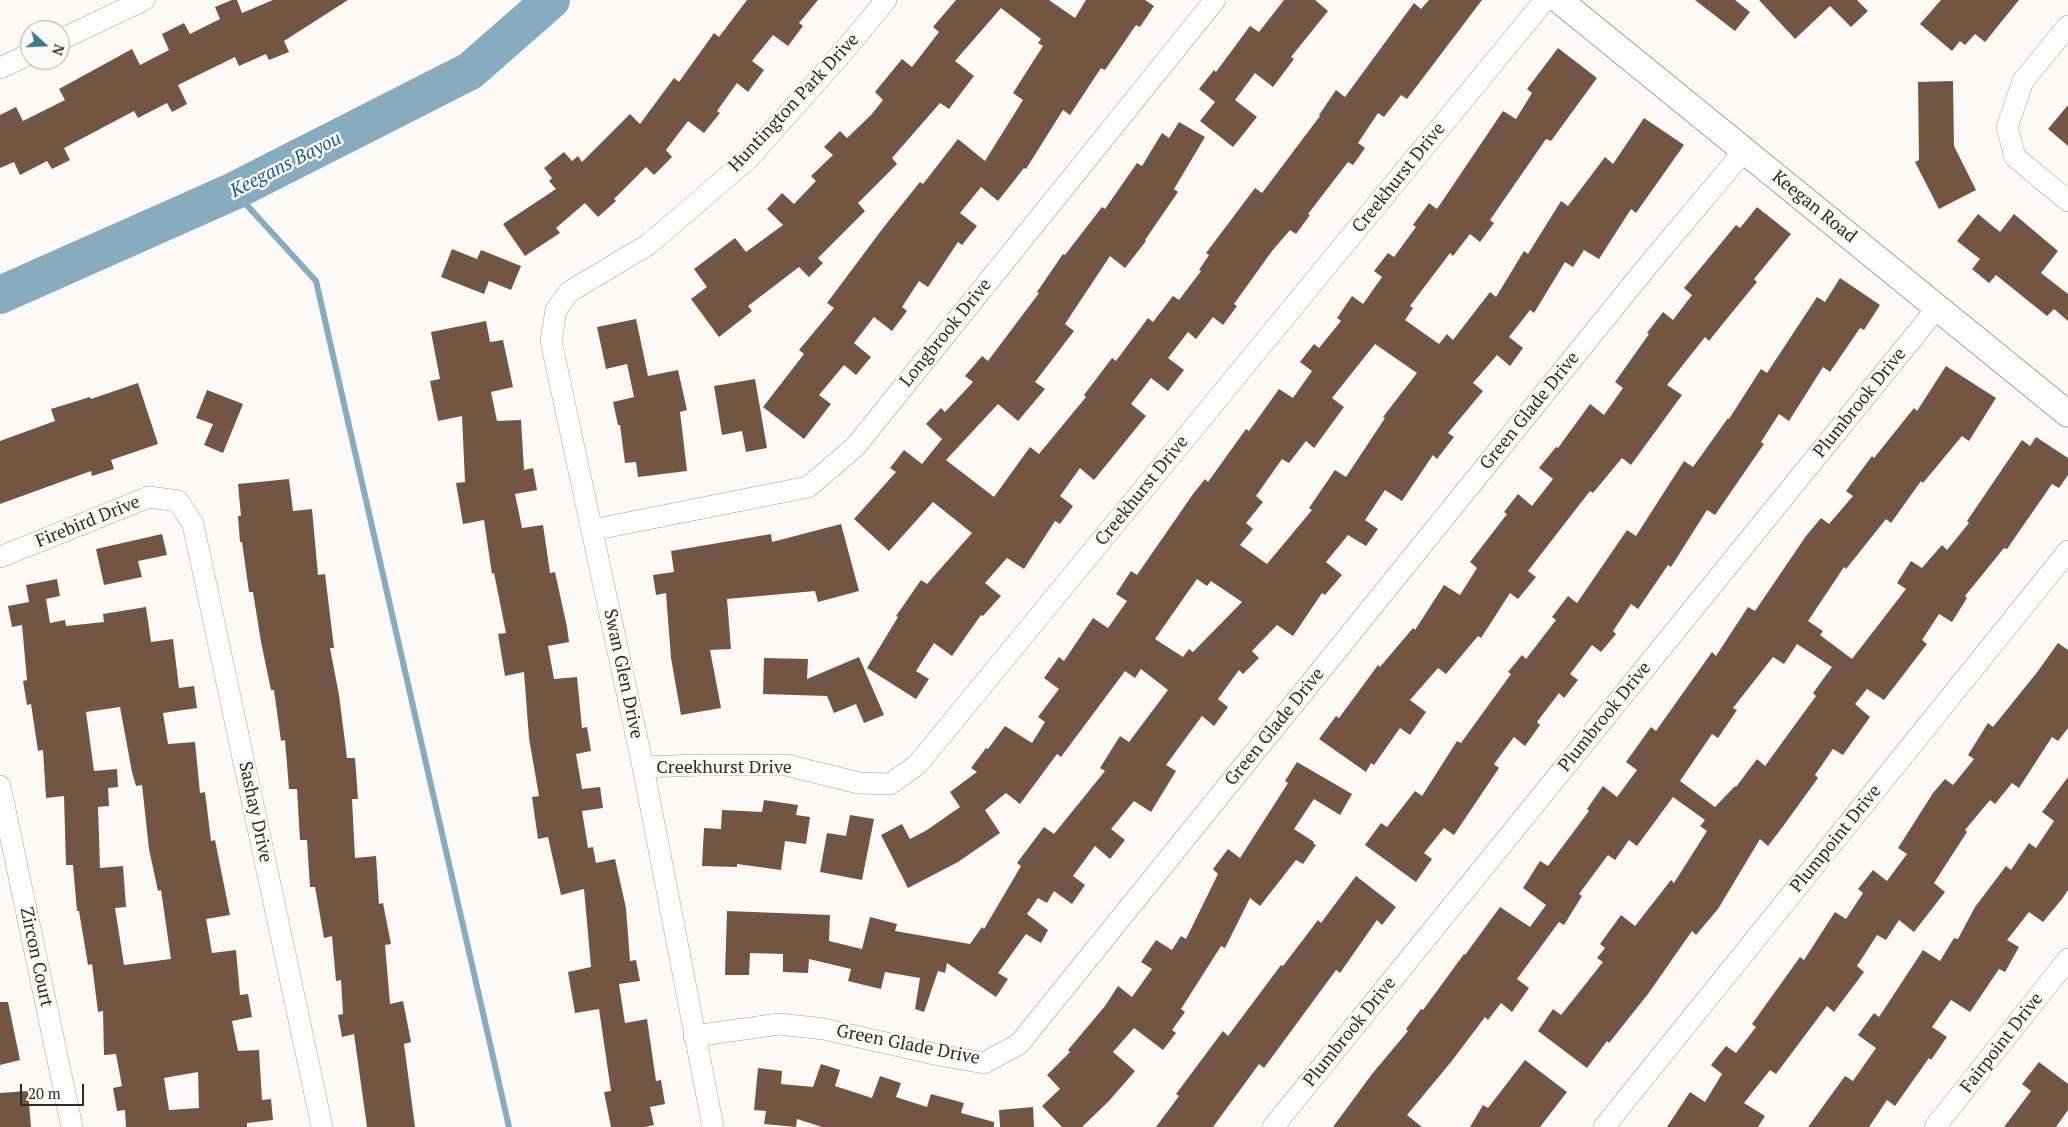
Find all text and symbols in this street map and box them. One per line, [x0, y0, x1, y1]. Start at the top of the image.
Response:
north arrow [20, 20, 70, 70]
street label: Huntington Park Drive [724, 29, 864, 177]
text: N [48, 42, 69, 58]
street label: Creekhurst Drive [1348, 119, 1450, 237]
water label: Keegans Bayou [227, 127, 345, 203]
street label: Keegan Road [1767, 166, 1861, 248]
street label: Longbrook Drive [896, 274, 996, 392]
street label: Plumbrook Drive [1809, 344, 1911, 462]
street label: Green Glade Drive [1476, 348, 1584, 474]
street label: Creekhurst Drive [1091, 432, 1193, 550]
street label: Firebird Drive [33, 491, 143, 553]
street label: Swan Glen Drive [599, 607, 647, 741]
street label: Plumbrook Drive [1554, 658, 1656, 776]
street label: Green Glade Drive [1221, 664, 1329, 790]
street label: Creekhurst Drive [656, 757, 792, 779]
street label: Sashay Drive [234, 760, 276, 864]
street label: Plumpoint Drive [1786, 781, 1886, 897]
street label: Zircon Court [15, 905, 57, 1009]
street label: Plumbrook Drive [1299, 973, 1401, 1091]
street label: Fairpoint Drive [1956, 989, 2048, 1097]
street label: Green Glade Drive [834, 1020, 982, 1070]
scale bar [22, 1074, 86, 1106]
text: 20 m [28, 1083, 61, 1103]

